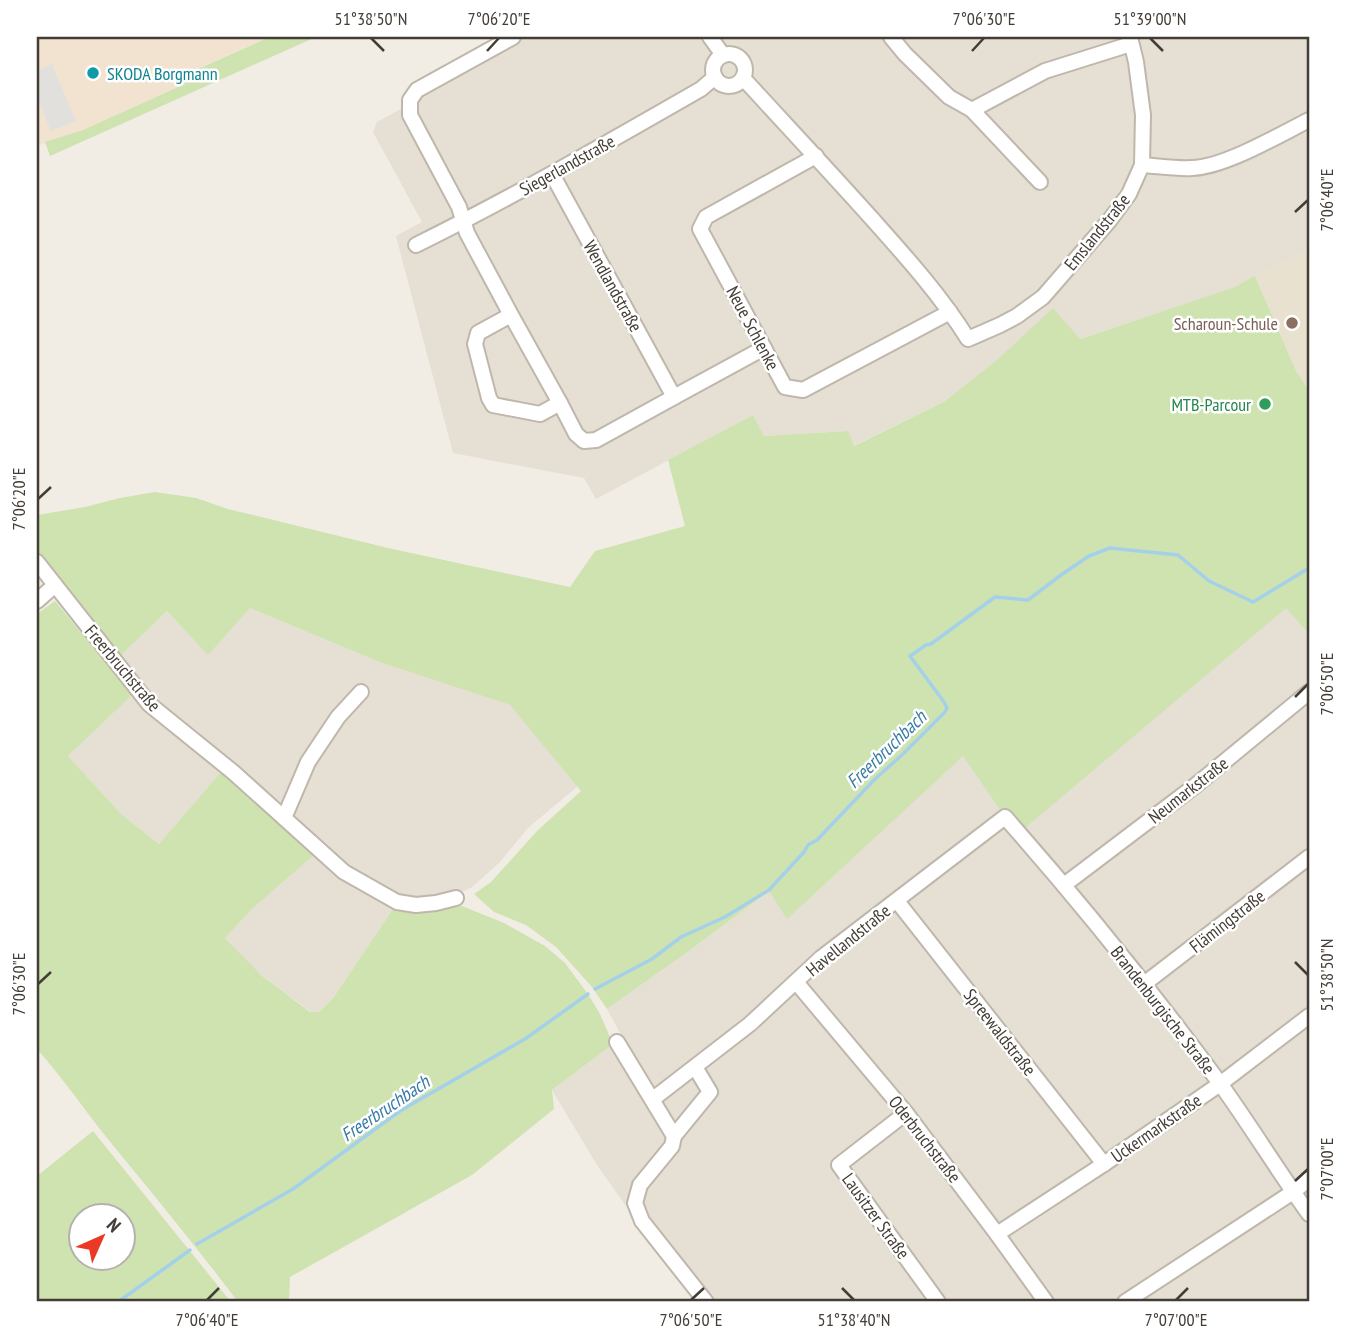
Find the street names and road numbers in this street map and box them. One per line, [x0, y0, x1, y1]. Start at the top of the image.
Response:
street label: Siegerlandstraße [515, 129, 619, 201]
street label: Emslandstraße [1059, 189, 1135, 275]
street label: Wendlandstraße [578, 236, 648, 336]
street label: Neue Schlenke [721, 282, 785, 374]
street label: Freerbruchstraße [80, 620, 166, 716]
street label: Neumarkstraße [1143, 752, 1233, 828]
street label: Flämingstraße [1185, 884, 1269, 958]
street label: Havellandstraße [801, 899, 895, 981]
street label: Brandenburgische Straße [1106, 941, 1220, 1079]
street label: Spreewaldstraße [959, 984, 1041, 1080]
street label: Uckermarkstraße [1106, 1088, 1206, 1168]
street label: Oderbruchstraße [884, 1091, 966, 1187]
street label: Lausitzer Straße [837, 1169, 915, 1263]

